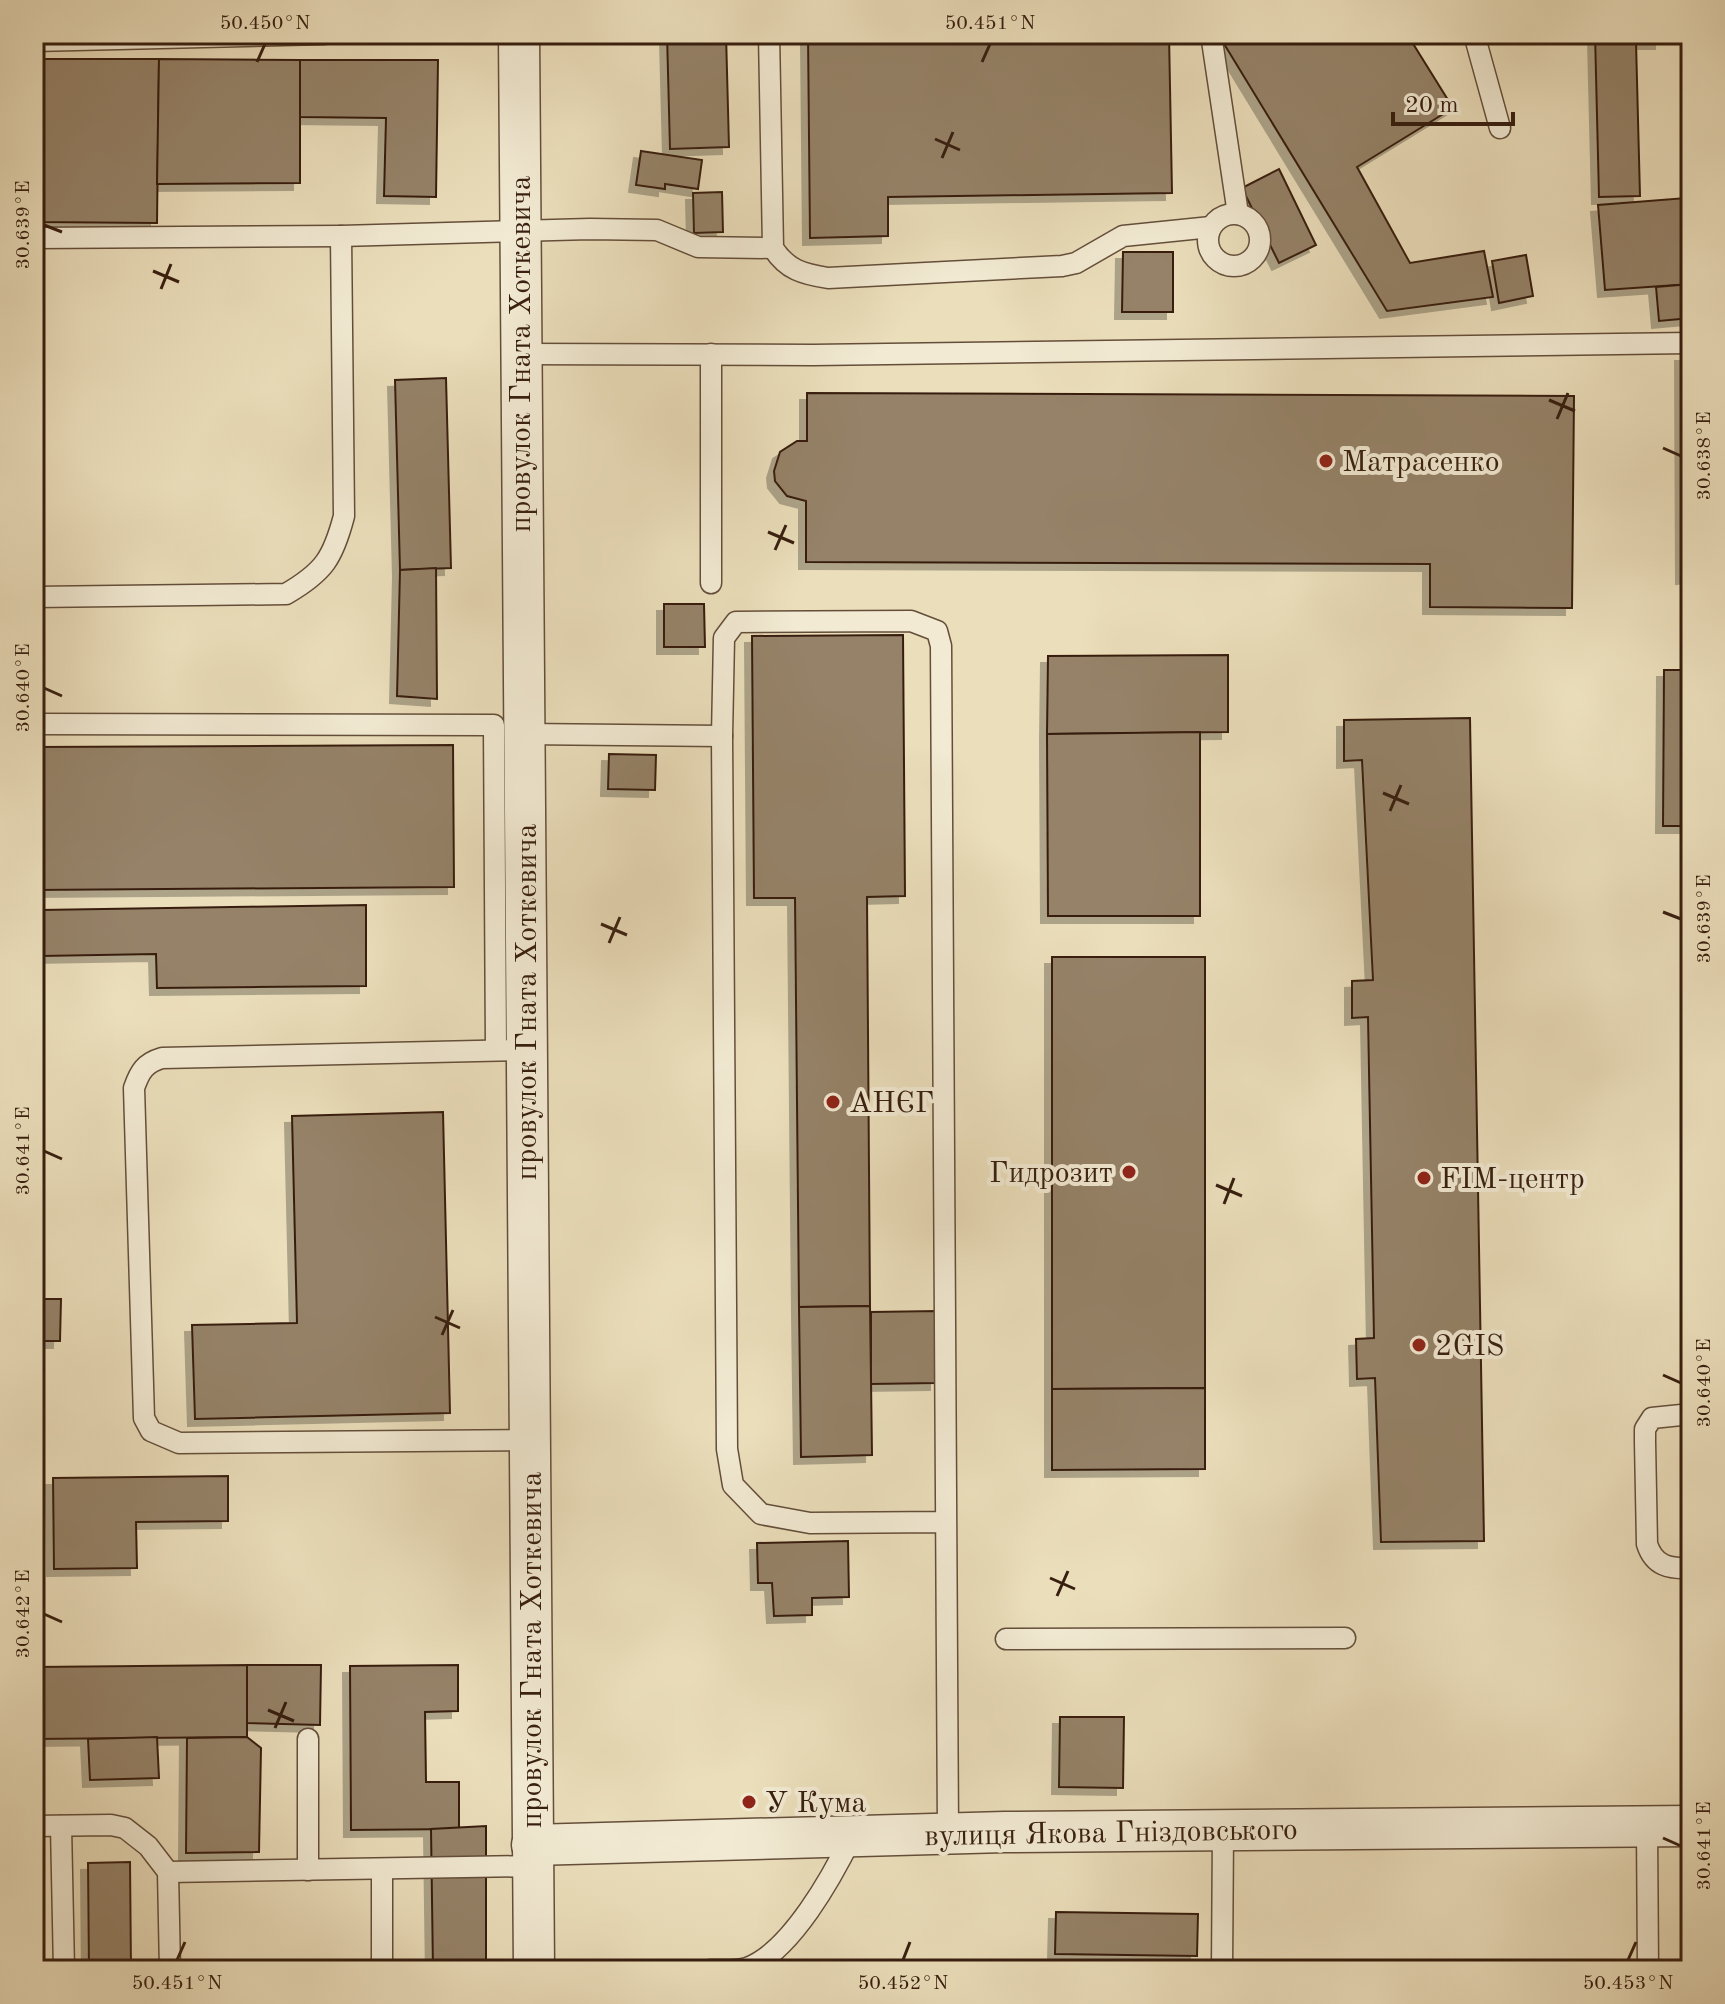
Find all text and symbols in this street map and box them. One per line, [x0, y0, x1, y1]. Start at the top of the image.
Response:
text: 50.450°N [220, 14, 310, 34]
text: 50.451°N [945, 14, 1035, 34]
scale bar [1393, 76, 1513, 126]
text: 20 m [1405, 94, 1459, 118]
street label: провулок Гната Хоткевича [507, 175, 537, 533]
text: 30.639°E [14, 181, 34, 270]
text: 30.638°E [1695, 412, 1715, 501]
place label: Матрасенко [1342, 448, 1500, 478]
marker: Матрасенко [1317, 452, 1335, 470]
text: 30.640°E [14, 644, 34, 733]
street label: провулок Гната Хоткевича [513, 823, 543, 1181]
text: 30.639°E [1695, 875, 1715, 964]
place label: АНЄГ [849, 1089, 934, 1119]
marker: АНЄГ [824, 1093, 842, 1111]
text: 30.641°E [14, 1107, 34, 1196]
place label: Гидрозит [989, 1159, 1113, 1189]
marker: Гидрозит [1120, 1163, 1138, 1181]
place label: FIM-центр [1440, 1165, 1585, 1195]
marker: FIM-центр [1415, 1169, 1433, 1187]
place label: 2GIS [1435, 1332, 1504, 1362]
marker: 2GIS [1410, 1336, 1428, 1354]
text: 30.640°E [1695, 1339, 1715, 1428]
street label: провулок Гната Хоткевича [518, 1471, 548, 1829]
text: 30.642°E [14, 1570, 34, 1659]
place label: У Кума [765, 1789, 867, 1819]
marker: У Кума [740, 1793, 758, 1811]
text: 30.641°E [1695, 1802, 1715, 1891]
street label: вулиця Якова Гніздовського [924, 1816, 1298, 1852]
text: 50.451°N [132, 1974, 222, 1994]
text: 50.452°N [858, 1974, 948, 1994]
text: 50.453°N [1583, 1974, 1673, 1994]

